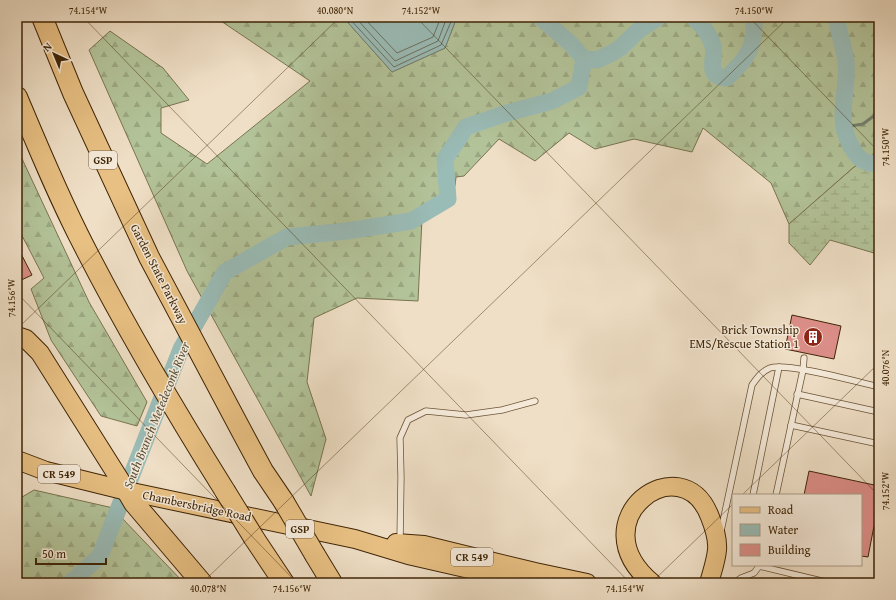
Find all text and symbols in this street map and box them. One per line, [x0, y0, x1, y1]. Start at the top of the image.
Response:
text: 74.154°W [69, 3, 108, 18]
text: 40.080°N [317, 3, 354, 18]
text: 74.152°W [402, 3, 441, 18]
text: 74.150°W [735, 3, 774, 18]
north arrow [34, 34, 74, 74]
text: N [39, 38, 56, 55]
text: 74.150°W [878, 127, 893, 166]
road number: GSP [89, 151, 117, 169]
street label: Garden State Parkway [127, 221, 192, 327]
text: 74.156°W [4, 278, 19, 317]
place label: Brick Township EMS/Rescue Station 1 [690, 321, 800, 352]
building icon: Brick Township EMS/Rescue Station 1 [802, 326, 824, 348]
water label: South Branch Metedeconk River [118, 338, 195, 492]
text: 40.076°N [878, 349, 893, 386]
road number: CR 549 [38, 465, 80, 483]
text: 74.152°W [878, 471, 893, 510]
street label: Chambersbridge Road [141, 486, 254, 525]
legend [732, 494, 862, 566]
text: Road [768, 501, 794, 518]
road number: GSP [286, 520, 314, 538]
text: Water [768, 521, 798, 538]
scale bar [36, 540, 106, 566]
text: Building [768, 541, 811, 558]
text: 50 m [42, 545, 66, 562]
road number: CR 549 [451, 548, 493, 566]
text: 40.078°N [190, 581, 227, 596]
text: 74.156°W [273, 581, 312, 596]
text: 74.154°W [606, 581, 645, 596]

